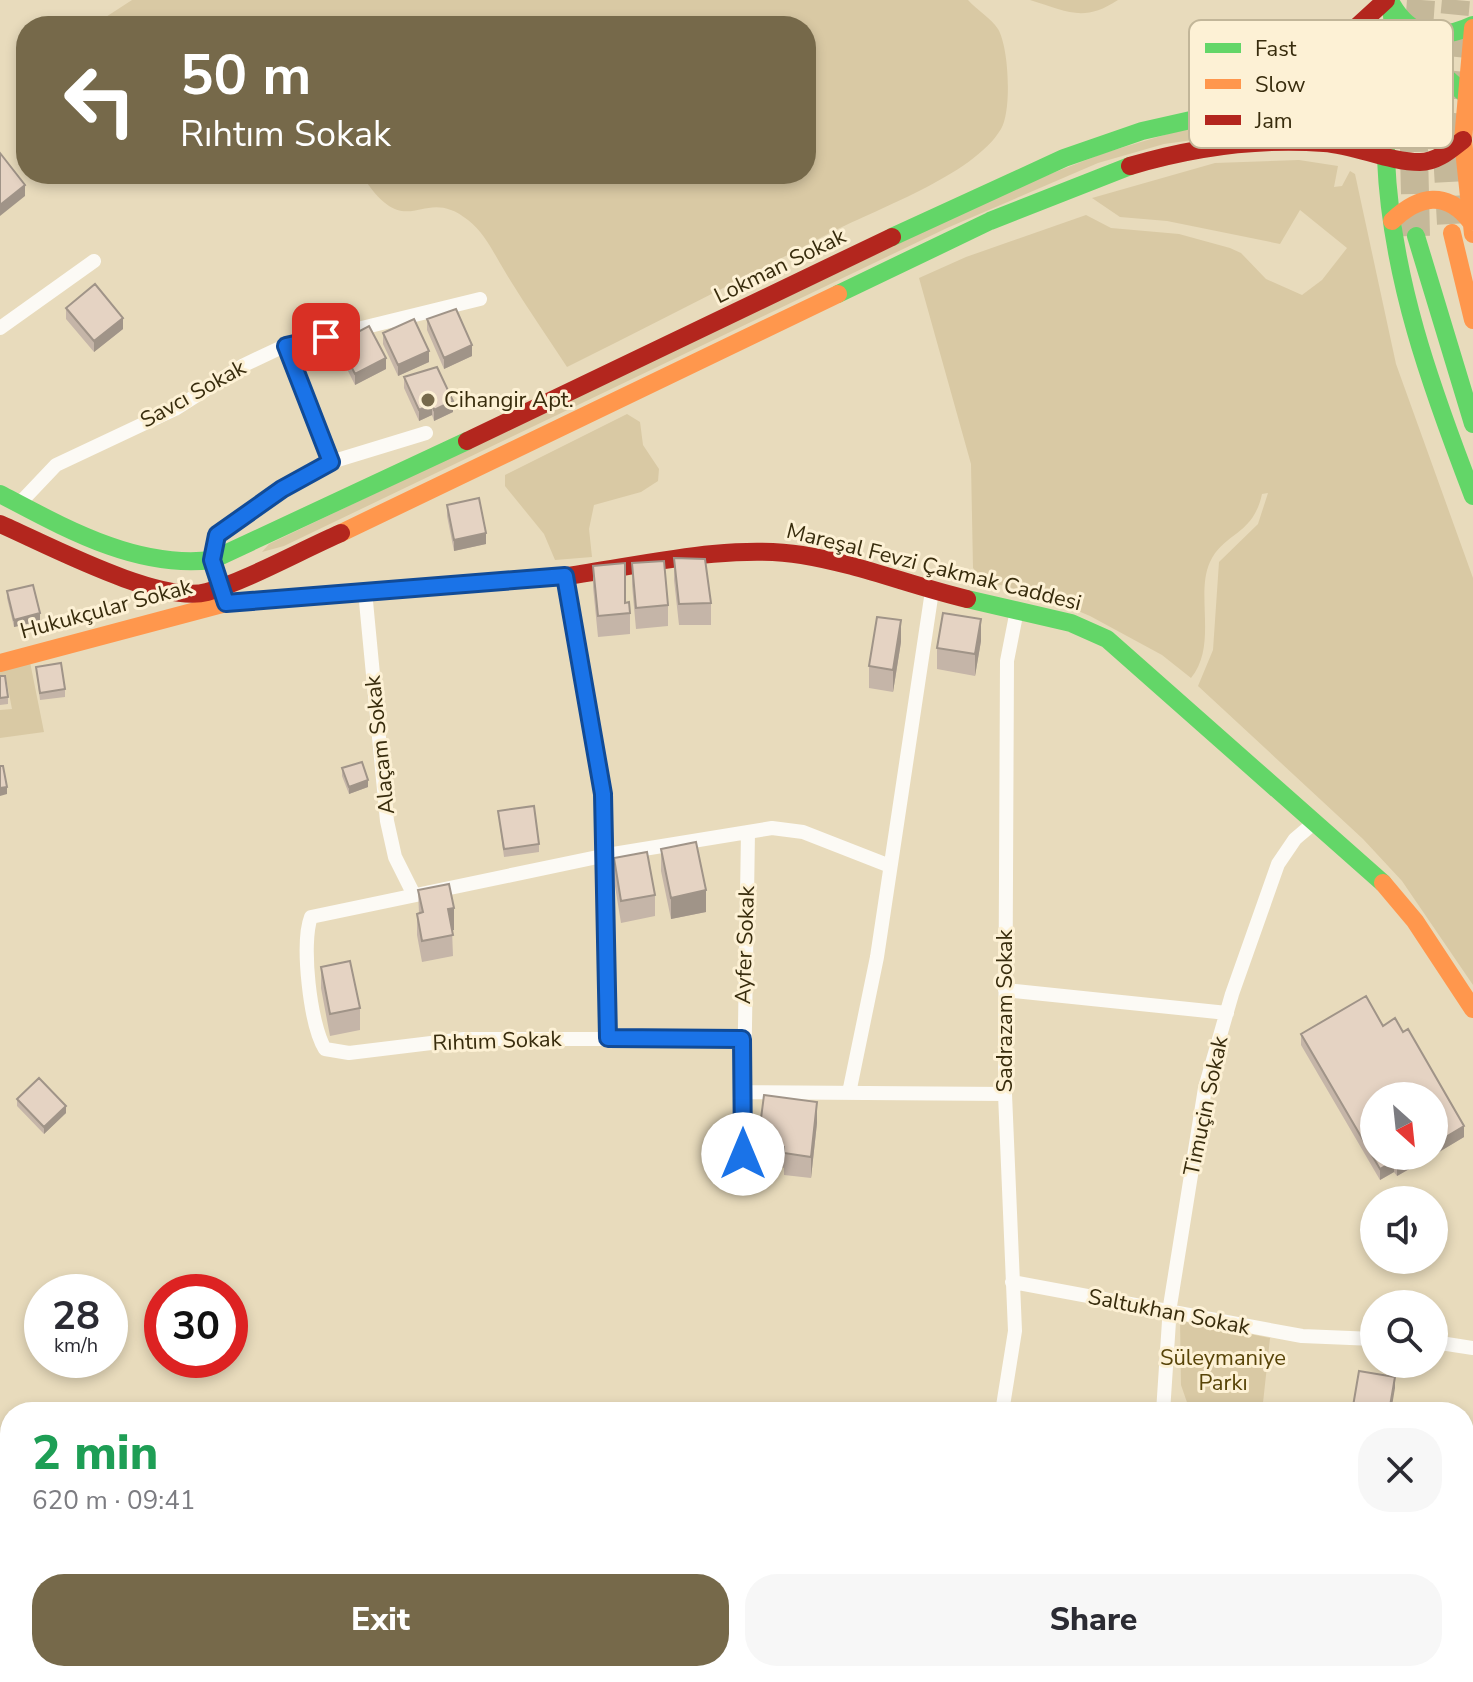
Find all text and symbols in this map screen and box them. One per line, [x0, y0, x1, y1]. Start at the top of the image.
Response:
legend [1189, 20, 1453, 148]
text: Fast [1255, 34, 1297, 64]
text: 50 m [180, 37, 311, 114]
icon: left [48, 48, 152, 152]
text: Slow [1255, 70, 1306, 100]
text: Jam [1254, 106, 1293, 136]
text: Rıhtım Sokak [180, 110, 391, 159]
street label: Lokman Sokak [709, 221, 852, 311]
pin [292, 303, 360, 371]
icon: arrive [304, 315, 348, 359]
street label: Savcı Sokak [135, 352, 252, 435]
place label: Cihangir Apt. [444, 385, 574, 415]
marker: Cihangir Apt. [419, 391, 437, 409]
street label: Mareşal Fevzi Çakmak Caddesi [783, 516, 1085, 618]
street label: Hukukçular Sokak [17, 571, 196, 646]
street label: Alaçam Sokak [358, 673, 402, 816]
street label: Ayfer Sokak [728, 884, 762, 1005]
street label: Sadrazam Sokak [990, 929, 1020, 1092]
street label: Rıhtım Sokak [432, 1024, 563, 1058]
street label: Timuçin Sokak [1177, 1032, 1236, 1179]
north arrow [1360, 1082, 1448, 1170]
map controls [1360, 1082, 1448, 1378]
position arrow [701, 1112, 785, 1196]
button: sound [1360, 1186, 1448, 1274]
speed limit sign: 30 [144, 1274, 248, 1378]
street label: Saltukhan Sokak [1086, 1282, 1253, 1343]
text: 28 [52, 1289, 100, 1343]
button: search [1360, 1290, 1448, 1378]
text: km/h [54, 1332, 98, 1359]
park label: Süleymaniye Parkı [1160, 1343, 1286, 1398]
text: 2 min [32, 1420, 158, 1486]
button: close [1358, 1428, 1442, 1512]
text: 620 m · 09:41 [32, 1483, 195, 1518]
button: Exit [32, 1574, 729, 1666]
button: Share [745, 1574, 1442, 1666]

